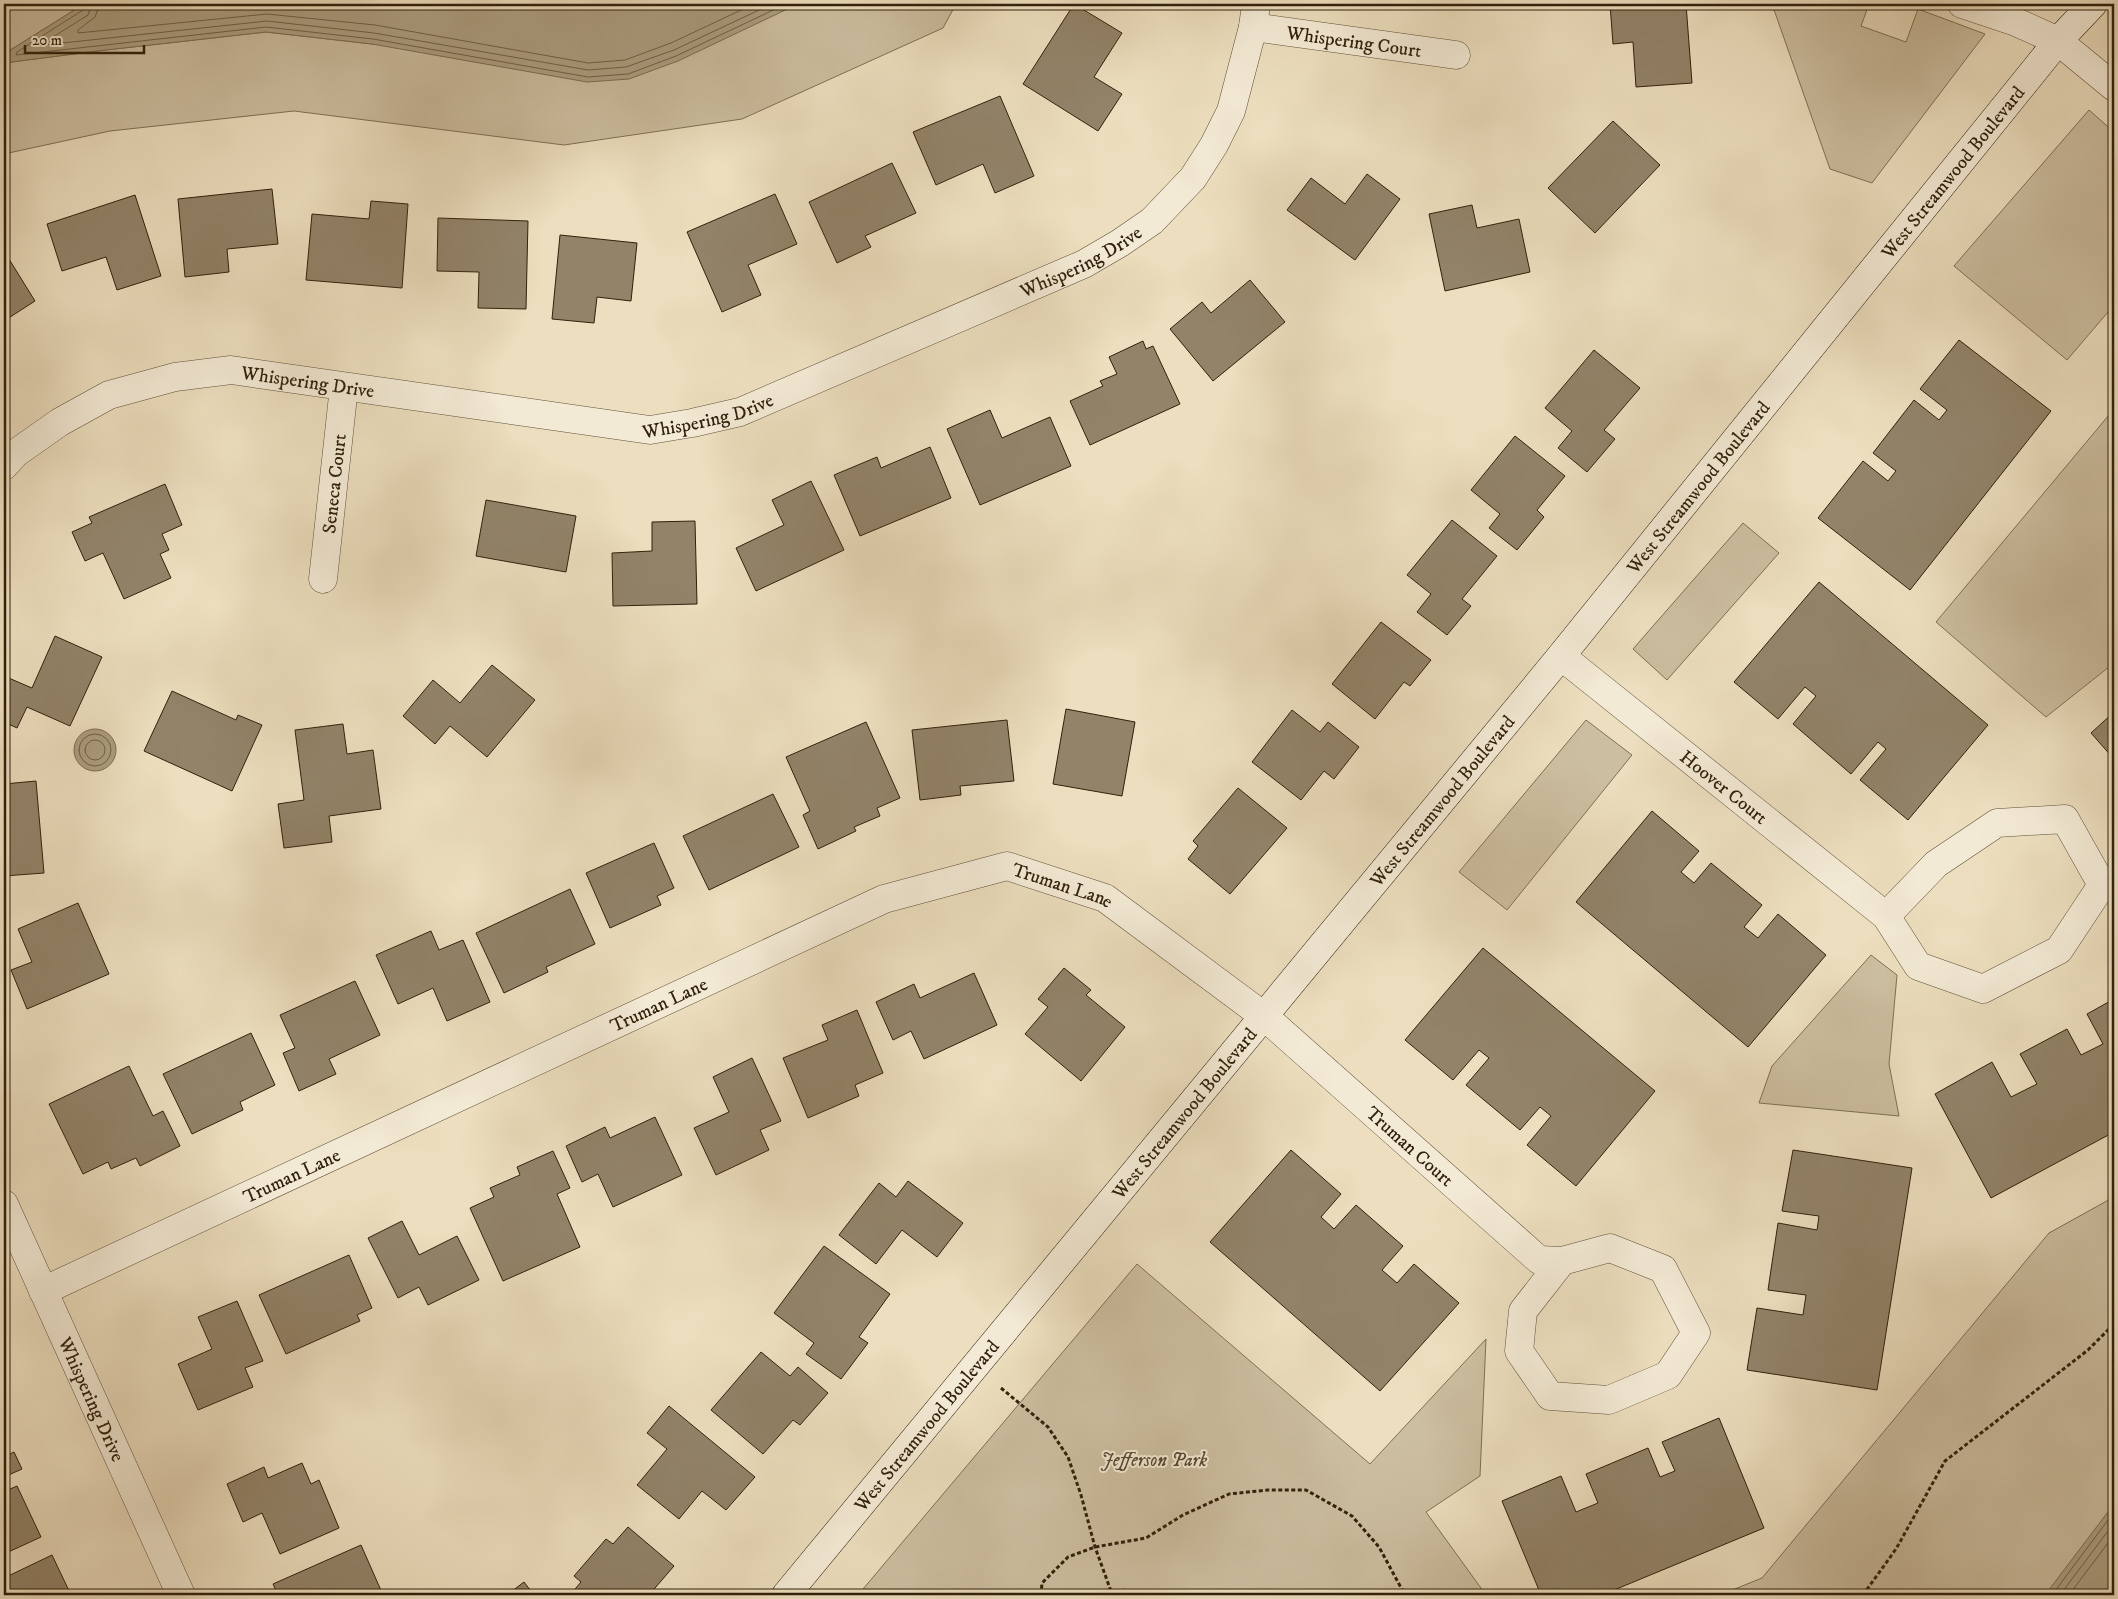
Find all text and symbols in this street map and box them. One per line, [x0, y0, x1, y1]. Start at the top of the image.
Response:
scale bar [25, 22, 144, 54]
street label: Whispering Court [1284, 22, 1423, 63]
text: 20 m [32, 31, 62, 50]
street label: West Streamwood Boulevard [1876, 81, 2030, 265]
street label: Whispering Drive [1016, 221, 1147, 304]
street label: Whispering Drive [239, 361, 376, 403]
street label: Whispering Drive [640, 389, 777, 444]
street label: West Streamwood Boulevard [1622, 396, 1776, 580]
street label: Seneca Court [318, 433, 352, 535]
street label: West Streamwood Boulevard [1365, 711, 1521, 893]
street label: Hoover Court [1675, 746, 1772, 830]
street label: Truman Lane [1009, 859, 1117, 913]
street label: Truman Lane [607, 973, 711, 1038]
street label: West Streamwood Boulevard [1107, 1023, 1263, 1205]
street label: Truman Court [1361, 1102, 1458, 1192]
street label: Truman Lane [240, 1144, 344, 1209]
street label: Whispering Drive [52, 1333, 129, 1466]
street label: West Streamwood Boulevard [849, 1336, 1005, 1517]
park label: Jefferson Park [1101, 1449, 1207, 1472]

